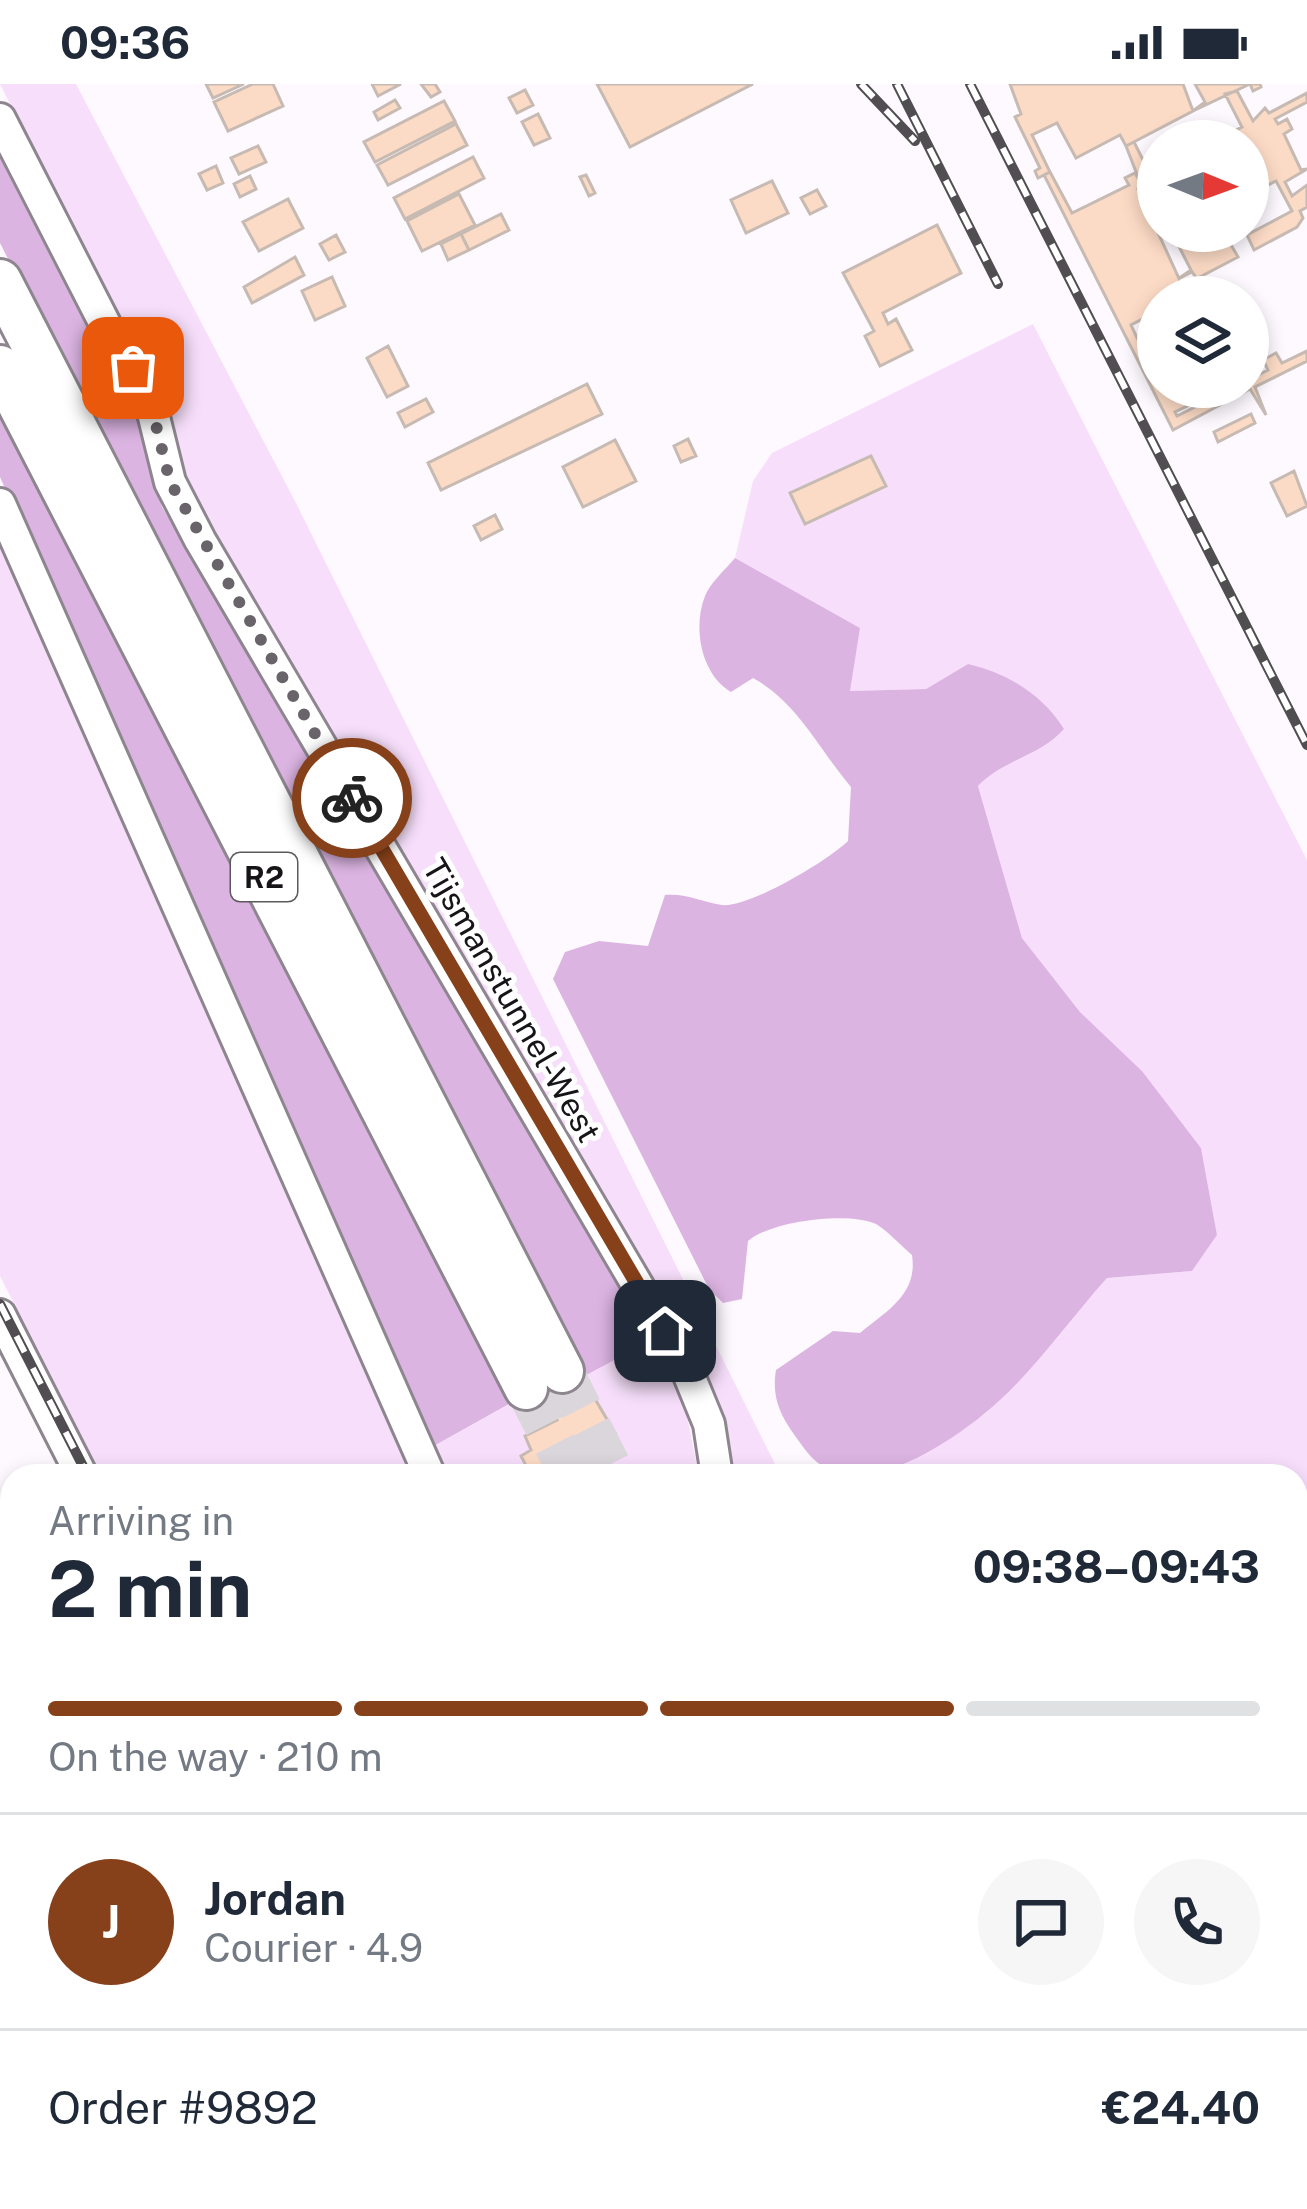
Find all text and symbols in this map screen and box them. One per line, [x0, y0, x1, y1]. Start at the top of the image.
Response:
text: 09:36 [60, 16, 190, 69]
north arrow [1137, 120, 1269, 252]
map controls [1137, 120, 1269, 408]
button: layers [1137, 276, 1269, 408]
pin [82, 317, 184, 419]
icon: bag [100, 335, 166, 401]
courier [292, 738, 412, 858]
icon: bike [319, 765, 385, 831]
street label: Tijsmanstunnel-West [415, 852, 609, 1148]
road number: R2 [231, 853, 297, 901]
pin [614, 1280, 716, 1382]
icon: home [632, 1298, 698, 1364]
text: Arriving in [48, 1498, 234, 1544]
text: 09:38–09:43 [973, 1540, 1260, 1593]
text: 2 min [48, 1543, 252, 1635]
text: On the way · 210 m [48, 1734, 383, 1780]
button: chat [978, 1859, 1104, 1985]
button: phone [1134, 1859, 1260, 1985]
text: Jordan [204, 1872, 346, 1925]
text: J [102, 1895, 120, 1948]
text: Courier · 4.9 [204, 1925, 423, 1971]
text: Order #9892 [48, 2081, 318, 2134]
text: €24.40 [1102, 2081, 1260, 2134]

